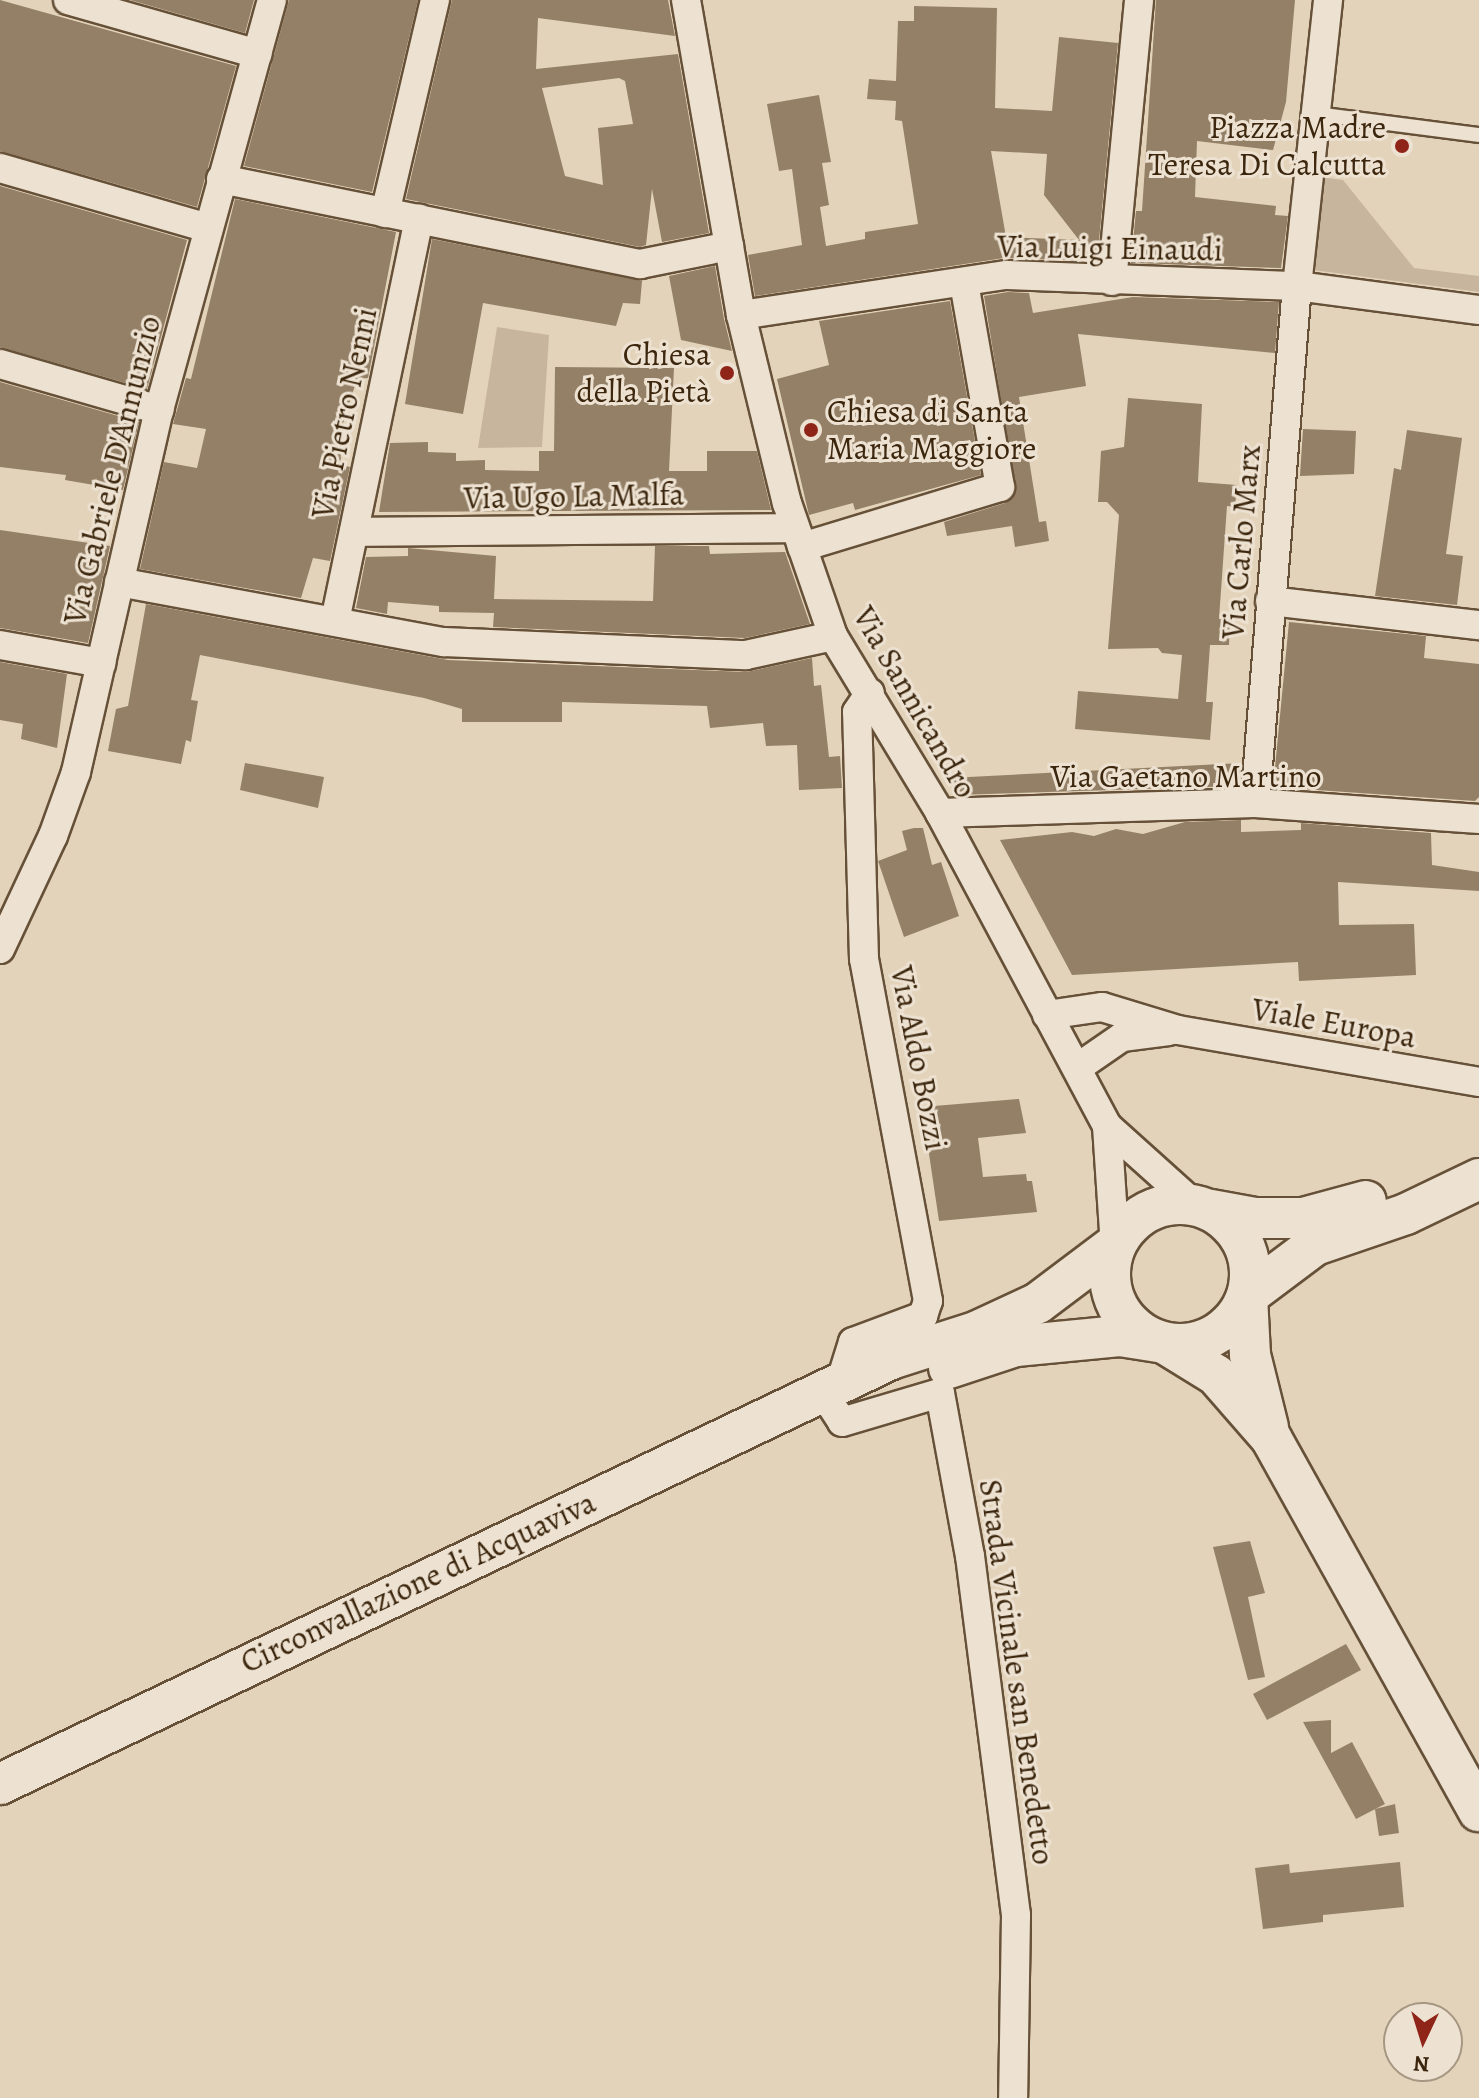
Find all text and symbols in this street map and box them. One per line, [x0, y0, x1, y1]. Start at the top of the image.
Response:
place label: Piazza Madre Teresa Di Calcutta [1148, 109, 1386, 184]
marker: Piazza Madre Teresa Di Calcutta [1393, 137, 1411, 155]
street label: Via Luigi Einaudi [997, 227, 1223, 269]
street label: Via Pietro Nenni [303, 304, 385, 522]
street label: Via Gabriele D'Annunzio [55, 312, 169, 628]
place label: Chiesa della Pietà [576, 336, 711, 411]
marker: Chiesa della Pietà [718, 364, 736, 382]
place label: Chiesa di Santa Maria Maggiore [827, 393, 1036, 468]
marker: Chiesa di Santa Maria Maggiore [802, 421, 820, 439]
street label: Via Carlo Marx [1213, 443, 1269, 641]
street label: Via Ugo La Malfa [463, 475, 685, 517]
street label: Via Sannicandro [845, 599, 985, 805]
street label: Via Gaetano Martino [1050, 757, 1322, 795]
street label: Via Aldo Bozzi [882, 963, 956, 1153]
street label: Viale Europa [1249, 990, 1419, 1056]
street label: Strada Vicinale san Benedetto [971, 1477, 1063, 1867]
street label: Circonvallazione di Acquaviva [234, 1483, 602, 1681]
north arrow [1383, 2002, 1463, 2082]
text: N [1412, 2048, 1431, 2079]

